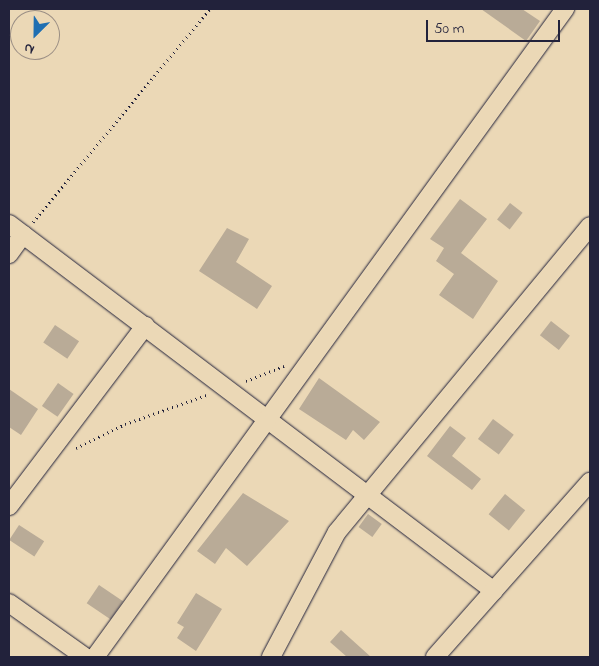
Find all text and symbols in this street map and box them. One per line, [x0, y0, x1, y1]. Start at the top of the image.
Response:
north arrow [10, 10, 60, 60]
scale bar [429, 10, 563, 42]
text: 50 m [434, 18, 464, 40]
text: N [21, 37, 38, 60]

